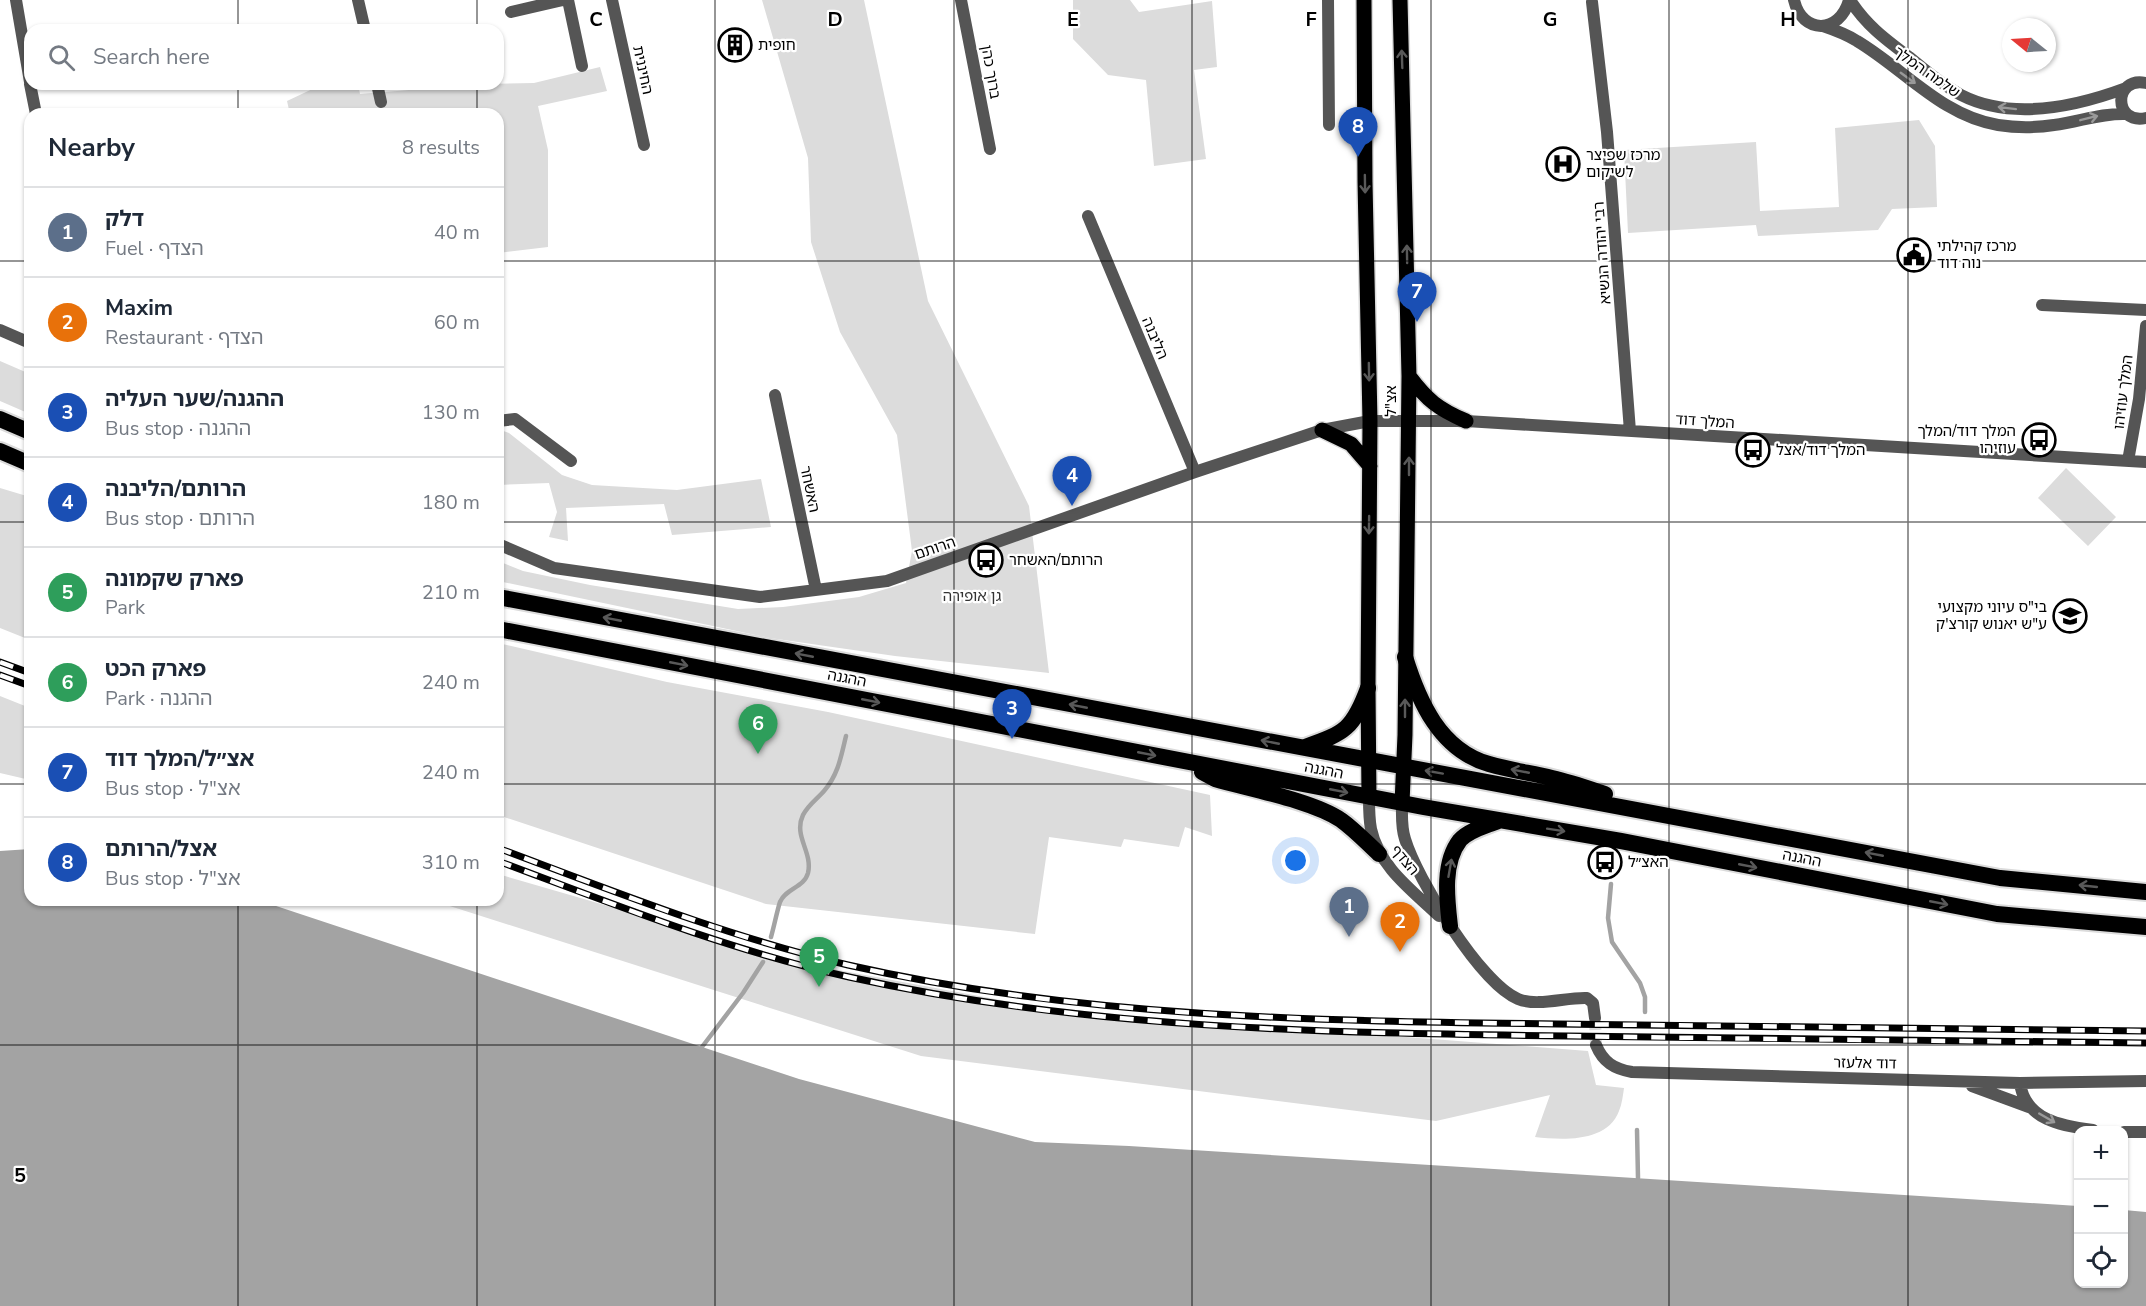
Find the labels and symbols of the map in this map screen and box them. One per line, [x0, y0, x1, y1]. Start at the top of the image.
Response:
text: C [589, 6, 603, 33]
text: D [827, 6, 843, 33]
text: E [1067, 6, 1079, 33]
text: F [1305, 6, 1317, 33]
text: G [1543, 6, 1557, 33]
text: H [1780, 6, 1796, 33]
north arrow [2002, 18, 2056, 72]
building icon: חופית [717, 27, 753, 63]
place label: חופית [758, 35, 796, 55]
street label: שלמה המלך [1890, 42, 1964, 102]
street label: ברוך כהן [976, 43, 1006, 101]
street label: החיננית [628, 44, 658, 96]
one-way arrow [1397, 50, 1408, 70]
one-way arrow [1900, 72, 1916, 85]
one-way arrow [1998, 103, 2018, 114]
pin: 8 [1338, 108, 1378, 157]
one-way arrow [2080, 111, 2099, 123]
place label: מרכז שפיצר לשיקום [1586, 145, 1661, 182]
hospital icon: מרכז שפיצר לשיקום [1545, 146, 1581, 182]
one-way arrow [1359, 174, 1371, 194]
street label: רבי יהודה הנשיא [1588, 201, 1616, 305]
place label: מרכז קהילתי נוה דוד [1937, 236, 2017, 273]
public building icon: מרכז קהילתי נוה דוד [1896, 237, 1932, 273]
one-way arrow [1401, 245, 1412, 265]
pin: 7 [1398, 272, 1436, 322]
street label: הליבנה [1137, 314, 1173, 362]
street label: המלך עוזיהו [2108, 353, 2138, 431]
one-way arrow [1364, 362, 1375, 382]
street label: אצ"ל [1381, 385, 1401, 417]
street label: המלך דוד [1675, 409, 1735, 433]
place label: המלך דוד/המלך עוזיהו [1917, 421, 2016, 458]
bus stop icon: המלך דוד/המלך עוזיהו [2021, 422, 2057, 458]
bus stop icon: המלך דוד/אצל [1735, 432, 1771, 468]
place label: המלך דוד/אצל [1776, 440, 1865, 460]
pin: 4 [1052, 456, 1092, 506]
one-way arrow [1403, 457, 1414, 477]
street label: האשחר [795, 464, 825, 514]
one-way arrow [1364, 514, 1375, 534]
street label: הרותם [912, 532, 958, 564]
bus stop icon: הרותם/האשחר [968, 542, 1004, 578]
place label: הרותם/האשחר [1009, 550, 1103, 570]
park label: גן אופירה [943, 586, 1002, 606]
place label: בי"ס עיוני מקצועי ע"ש יאנוש קורצ'ק [1936, 597, 2047, 634]
school or university icon: בי"ס עיוני מקצועי ע"ש יאנוש קורצ'ק [2052, 598, 2088, 634]
one-way arrow [603, 613, 622, 624]
one-way arrow [794, 649, 814, 660]
one-way arrow [669, 659, 688, 670]
street label: ההגנה [826, 664, 868, 692]
pin: 3 [992, 690, 1032, 739]
one-way arrow [860, 696, 880, 707]
one-way arrow [1399, 699, 1411, 719]
one-way arrow [1069, 700, 1088, 711]
pin: 6 [738, 704, 777, 754]
one-way arrow [1260, 736, 1280, 747]
one-way arrow [1137, 749, 1156, 760]
street label: ההגנה [1303, 756, 1345, 784]
one-way arrow [1511, 765, 1530, 776]
one-way arrow [1424, 766, 1444, 777]
one-way arrow [1328, 786, 1348, 797]
one-way arrow [1546, 825, 1565, 836]
street label: הצדף [1386, 840, 1424, 880]
bus stop icon: האצ״ל [1587, 844, 1623, 880]
street label: ההגנה [1781, 844, 1823, 872]
your location [1281, 846, 1310, 875]
one-way arrow [1865, 848, 1885, 859]
place label: האצ״ל [1628, 852, 1669, 872]
one-way arrow [1445, 859, 1456, 878]
one-way arrow [1738, 861, 1757, 872]
one-way arrow [2078, 880, 2098, 891]
pin: 1 [1330, 888, 1368, 937]
one-way arrow [1929, 898, 1949, 909]
pin: 2 [1380, 902, 1420, 952]
pin: 5 [800, 938, 838, 987]
street label: דוד אלעזר [1833, 1052, 1897, 1074]
one-way arrow [2038, 1112, 2055, 1124]
text: 5 [14, 1162, 26, 1189]

